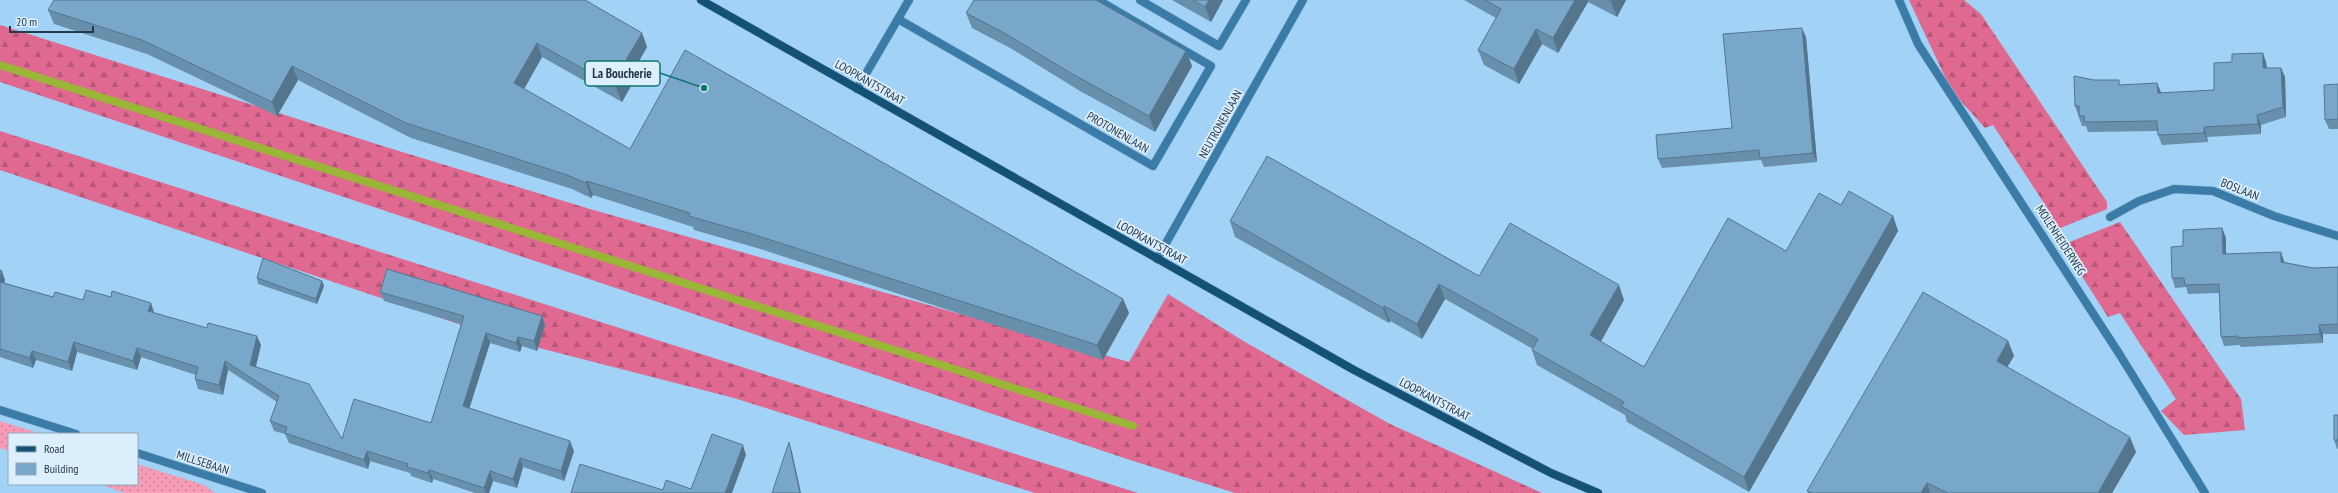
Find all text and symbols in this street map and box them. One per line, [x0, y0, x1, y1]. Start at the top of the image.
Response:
scale bar [10, 8, 93, 34]
text: 20 m [16, 14, 37, 29]
street label: LOOPKANTSTRAAT [832, 56, 908, 108]
callout: La Boucherie [585, 61, 660, 86]
text: La Boucherie [592, 65, 652, 82]
street label: NEUTRONENLAAN [1195, 87, 1245, 161]
street label: PROTONENLAAN [1084, 108, 1152, 156]
street label: BOSLAAN [2219, 175, 2261, 203]
street label: MOLENHEIDERWEG [2033, 202, 2089, 278]
street label: LOOPKANTSTRAAT [1114, 217, 1190, 268]
street label: LOOPKANTSTRAAT [1397, 374, 1474, 424]
legend [8, 433, 138, 485]
text: Road [44, 441, 64, 456]
street label: MILLSEBAAN [175, 446, 231, 478]
text: Building [44, 461, 79, 476]

